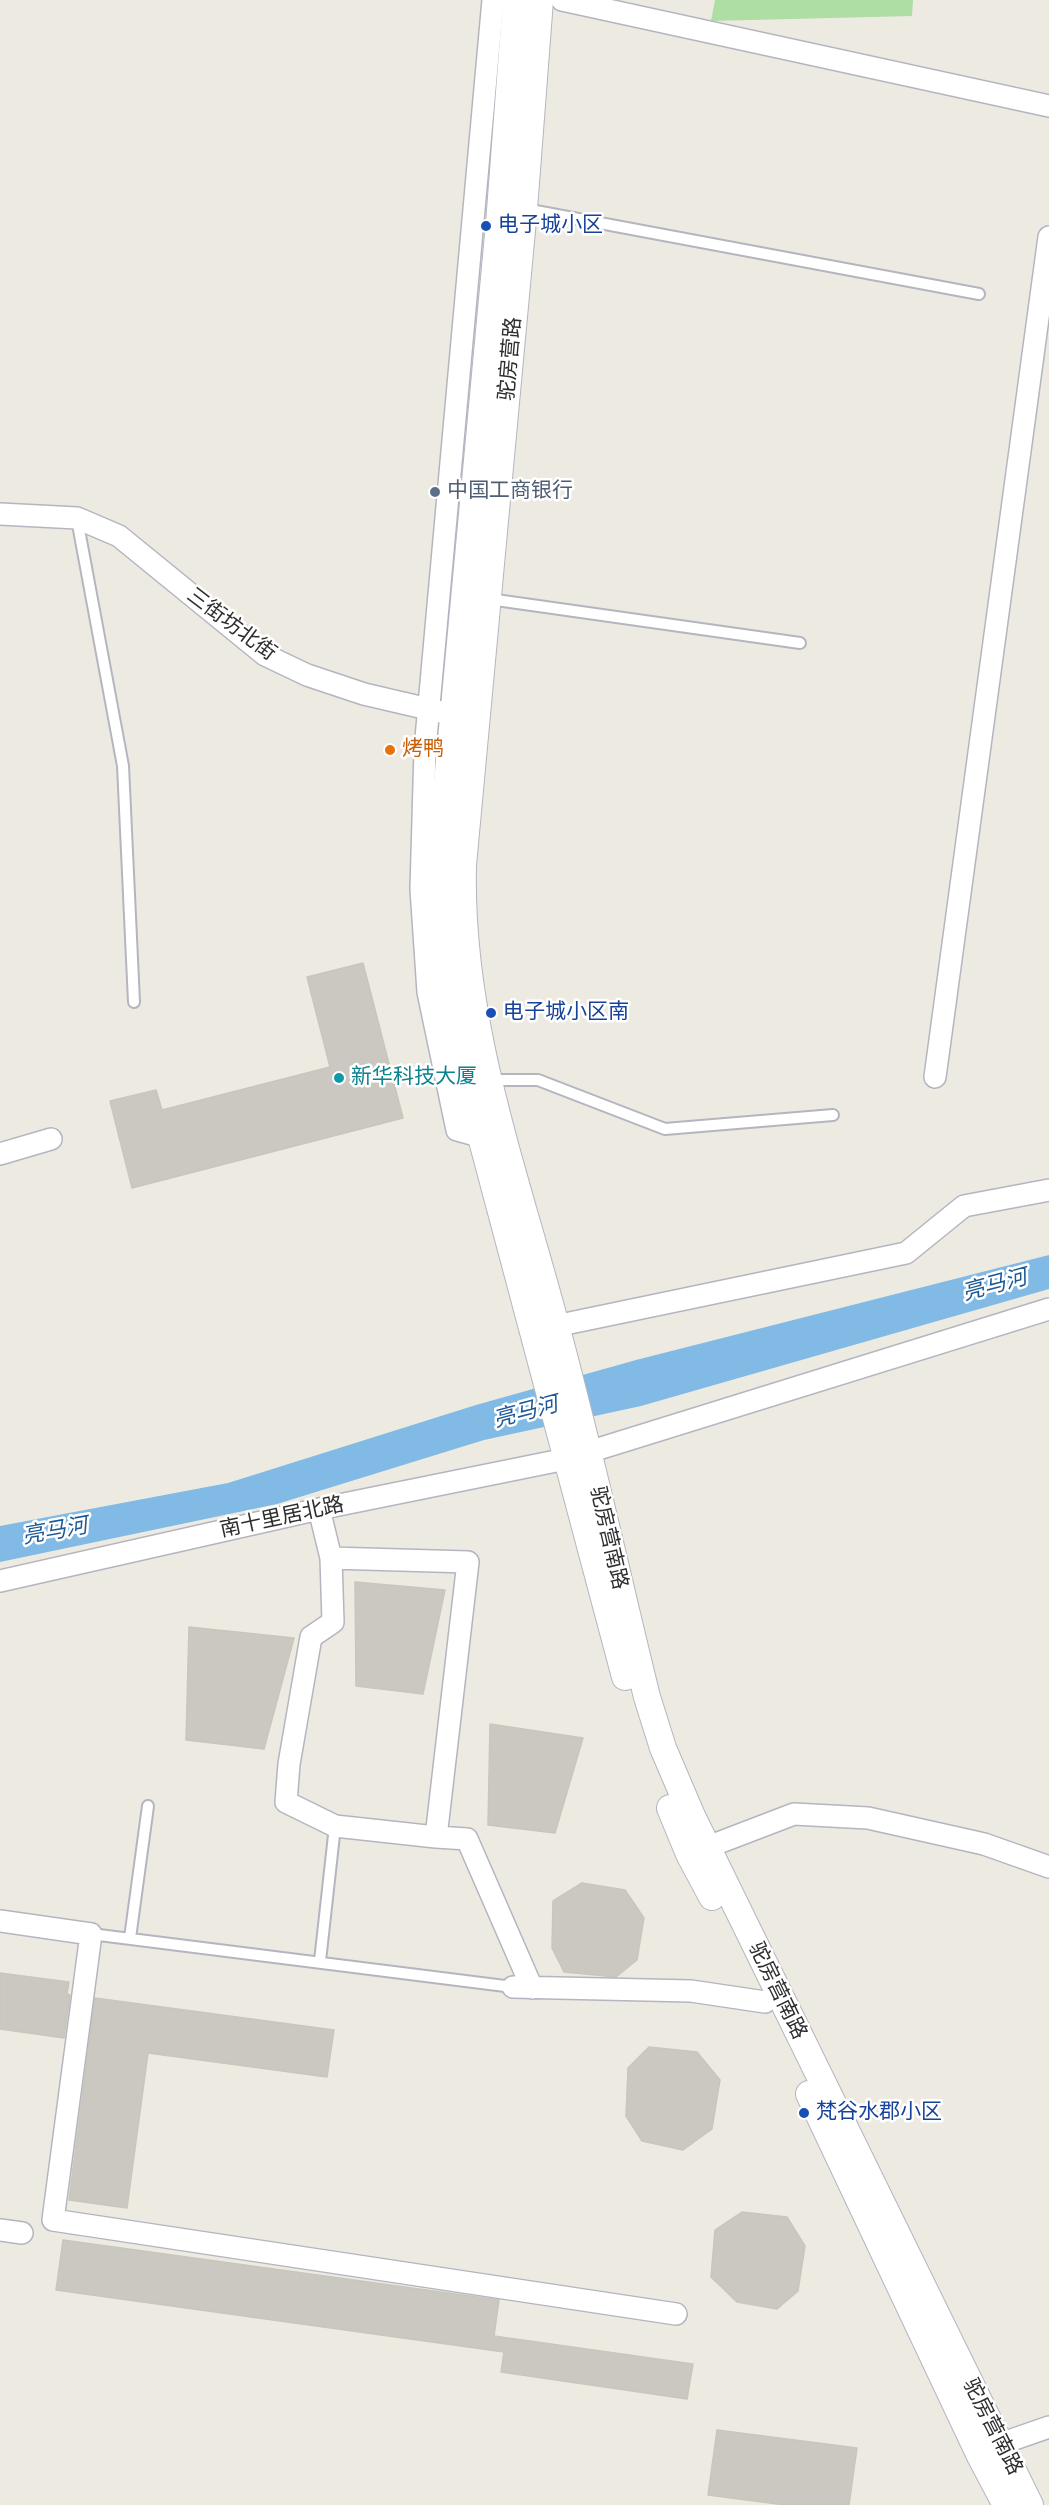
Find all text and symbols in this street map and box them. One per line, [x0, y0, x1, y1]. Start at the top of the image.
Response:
place label: 电子城小区 [498, 213, 603, 239]
marker: 电子城小区 [479, 219, 493, 233]
street label: 驼房营路 [495, 316, 527, 402]
place label: 中国工商银行 [447, 479, 573, 505]
marker: 中国工商银行 [428, 485, 442, 499]
street label: 三街坊北街 [181, 583, 281, 667]
place label: 烤鸭 [402, 737, 444, 763]
marker: 烤鸭 [383, 743, 397, 757]
place label: 电子城小区南 [503, 1000, 629, 1026]
marker: 电子城小区南 [484, 1006, 498, 1020]
place label: 新华科技大厦 [351, 1065, 477, 1091]
marker: 新华科技大厦 [332, 1071, 346, 1085]
water label: 亮马河 [960, 1265, 1030, 1307]
water label: 亮马河 [491, 1392, 561, 1434]
street label: 驼房营南路 [584, 1484, 632, 1592]
street label: 南十里居北路 [218, 1493, 346, 1543]
water label: 亮马河 [20, 1513, 90, 1551]
street label: 驼房营南路 [743, 1938, 811, 2044]
place label: 梵谷水郡小区 [816, 2100, 942, 2126]
marker: 梵谷水郡小区 [797, 2106, 811, 2120]
street label: 驼房营南路 [957, 2375, 1027, 2479]

